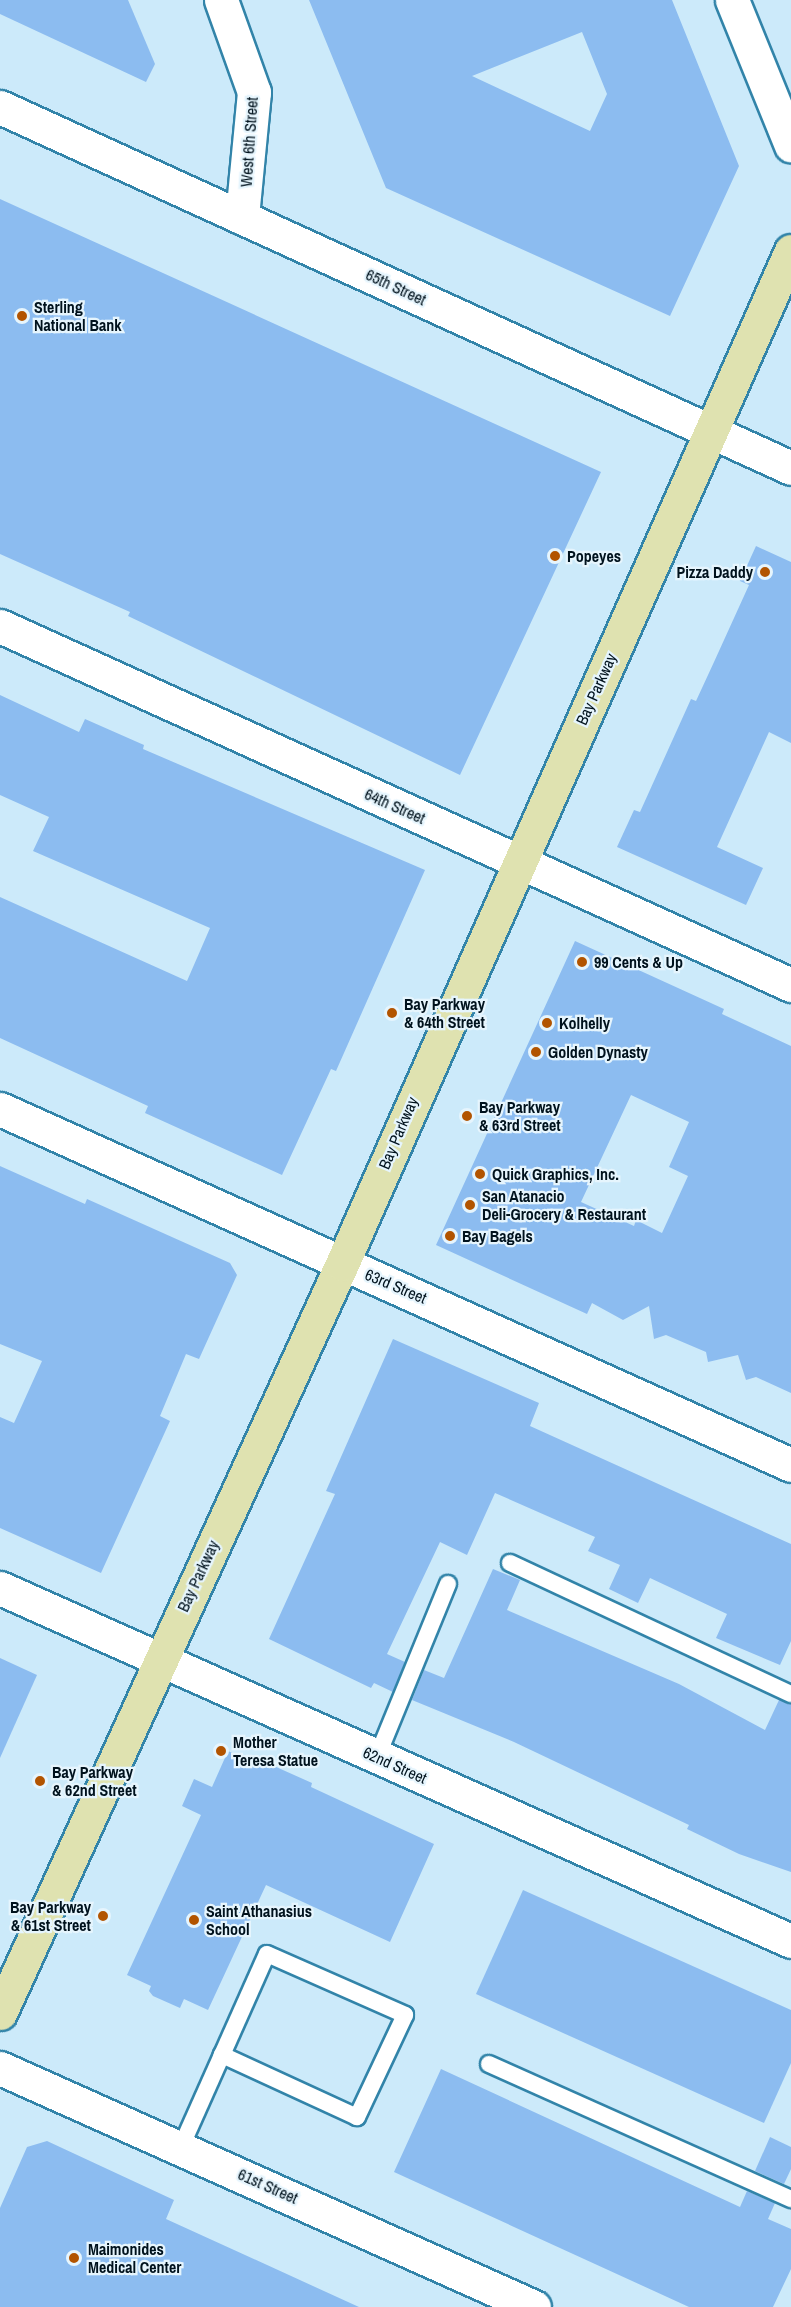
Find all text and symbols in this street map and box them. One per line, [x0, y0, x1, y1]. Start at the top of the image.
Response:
street label: West 6th Street [236, 96, 262, 188]
street label: 65th Street [363, 265, 429, 309]
place label: Sterling National Bank [34, 297, 121, 335]
marker: Sterling National Bank [15, 309, 29, 323]
place label: Popeyes [567, 546, 621, 566]
marker: Popeyes [548, 549, 562, 563]
place label: Pizza Daddy [676, 562, 753, 582]
marker: Pizza Daddy [758, 565, 772, 579]
street label: Bay Parkway [572, 650, 620, 728]
street label: 64th Street [362, 784, 428, 828]
place label: 99 Cents & Up [594, 952, 683, 972]
marker: 99 Cents & Up [575, 955, 589, 969]
place label: Bay Parkway & 64th Street [404, 994, 485, 1032]
marker: Bay Parkway & 64th Street [385, 1006, 399, 1020]
place label: Kolhelly [559, 1013, 610, 1033]
marker: Kolhelly [540, 1016, 554, 1030]
place label: Golden Dynasty [548, 1042, 648, 1062]
marker: Golden Dynasty [529, 1045, 543, 1059]
street label: Bay Parkway [374, 1094, 422, 1172]
place label: Bay Parkway & 63rd Street [479, 1097, 561, 1135]
marker: Bay Parkway & 63rd Street [460, 1109, 474, 1123]
place label: Quick Graphics, Inc. [492, 1164, 619, 1184]
marker: Quick Graphics, Inc. [473, 1167, 487, 1181]
place label: San Atanacio Deli-Grocery & Restaurant [482, 1186, 646, 1224]
marker: San Atanacio Deli-Grocery & Restaurant [463, 1198, 477, 1212]
place label: Bay Bagels [462, 1226, 533, 1246]
marker: Bay Bagels [443, 1229, 457, 1243]
street label: 63rd Street [362, 1264, 430, 1308]
street label: Bay Parkway [173, 1537, 223, 1615]
place label: Mother Teresa Statue [233, 1732, 318, 1770]
street label: 62nd Street [360, 1742, 430, 1788]
marker: Mother Teresa Statue [214, 1744, 228, 1758]
place label: Bay Parkway & 62nd Street [52, 1762, 137, 1800]
marker: Bay Parkway & 62nd Street [33, 1774, 47, 1788]
place label: Bay Parkway & 61st Street [10, 1897, 91, 1935]
place label: Saint Athanasius School [206, 1901, 312, 1939]
marker: Bay Parkway & 61st Street [96, 1909, 110, 1923]
marker: Saint Athanasius School [187, 1913, 201, 1927]
street label: 61st Street [235, 2164, 301, 2208]
place label: Maimonides Medical Center [88, 2239, 181, 2277]
marker: Maimonides Medical Center [65, 2249, 83, 2267]

